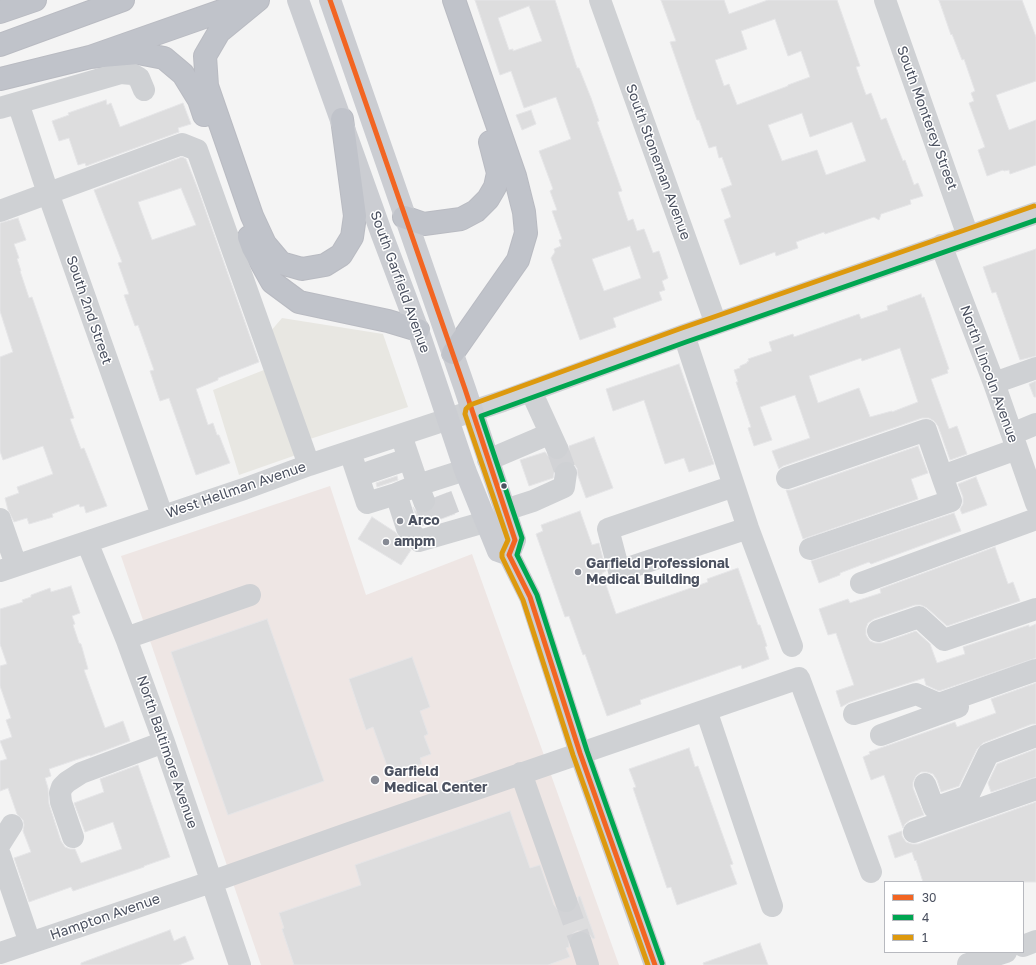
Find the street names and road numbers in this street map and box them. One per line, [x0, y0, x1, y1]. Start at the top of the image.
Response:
street label: South Monterey Street [893, 44, 961, 192]
street label: South Stoneman Avenue [622, 82, 694, 242]
street label: South Garfield Avenue [366, 209, 434, 355]
street label: South 2nd Street [63, 253, 115, 367]
street label: North Lincoln Avenue [956, 303, 1022, 445]
street label: West Hellman Avenue [164, 458, 308, 522]
street label: North Baltimore Avenue [133, 673, 201, 831]
street label: Hampton Avenue [48, 890, 162, 944]

